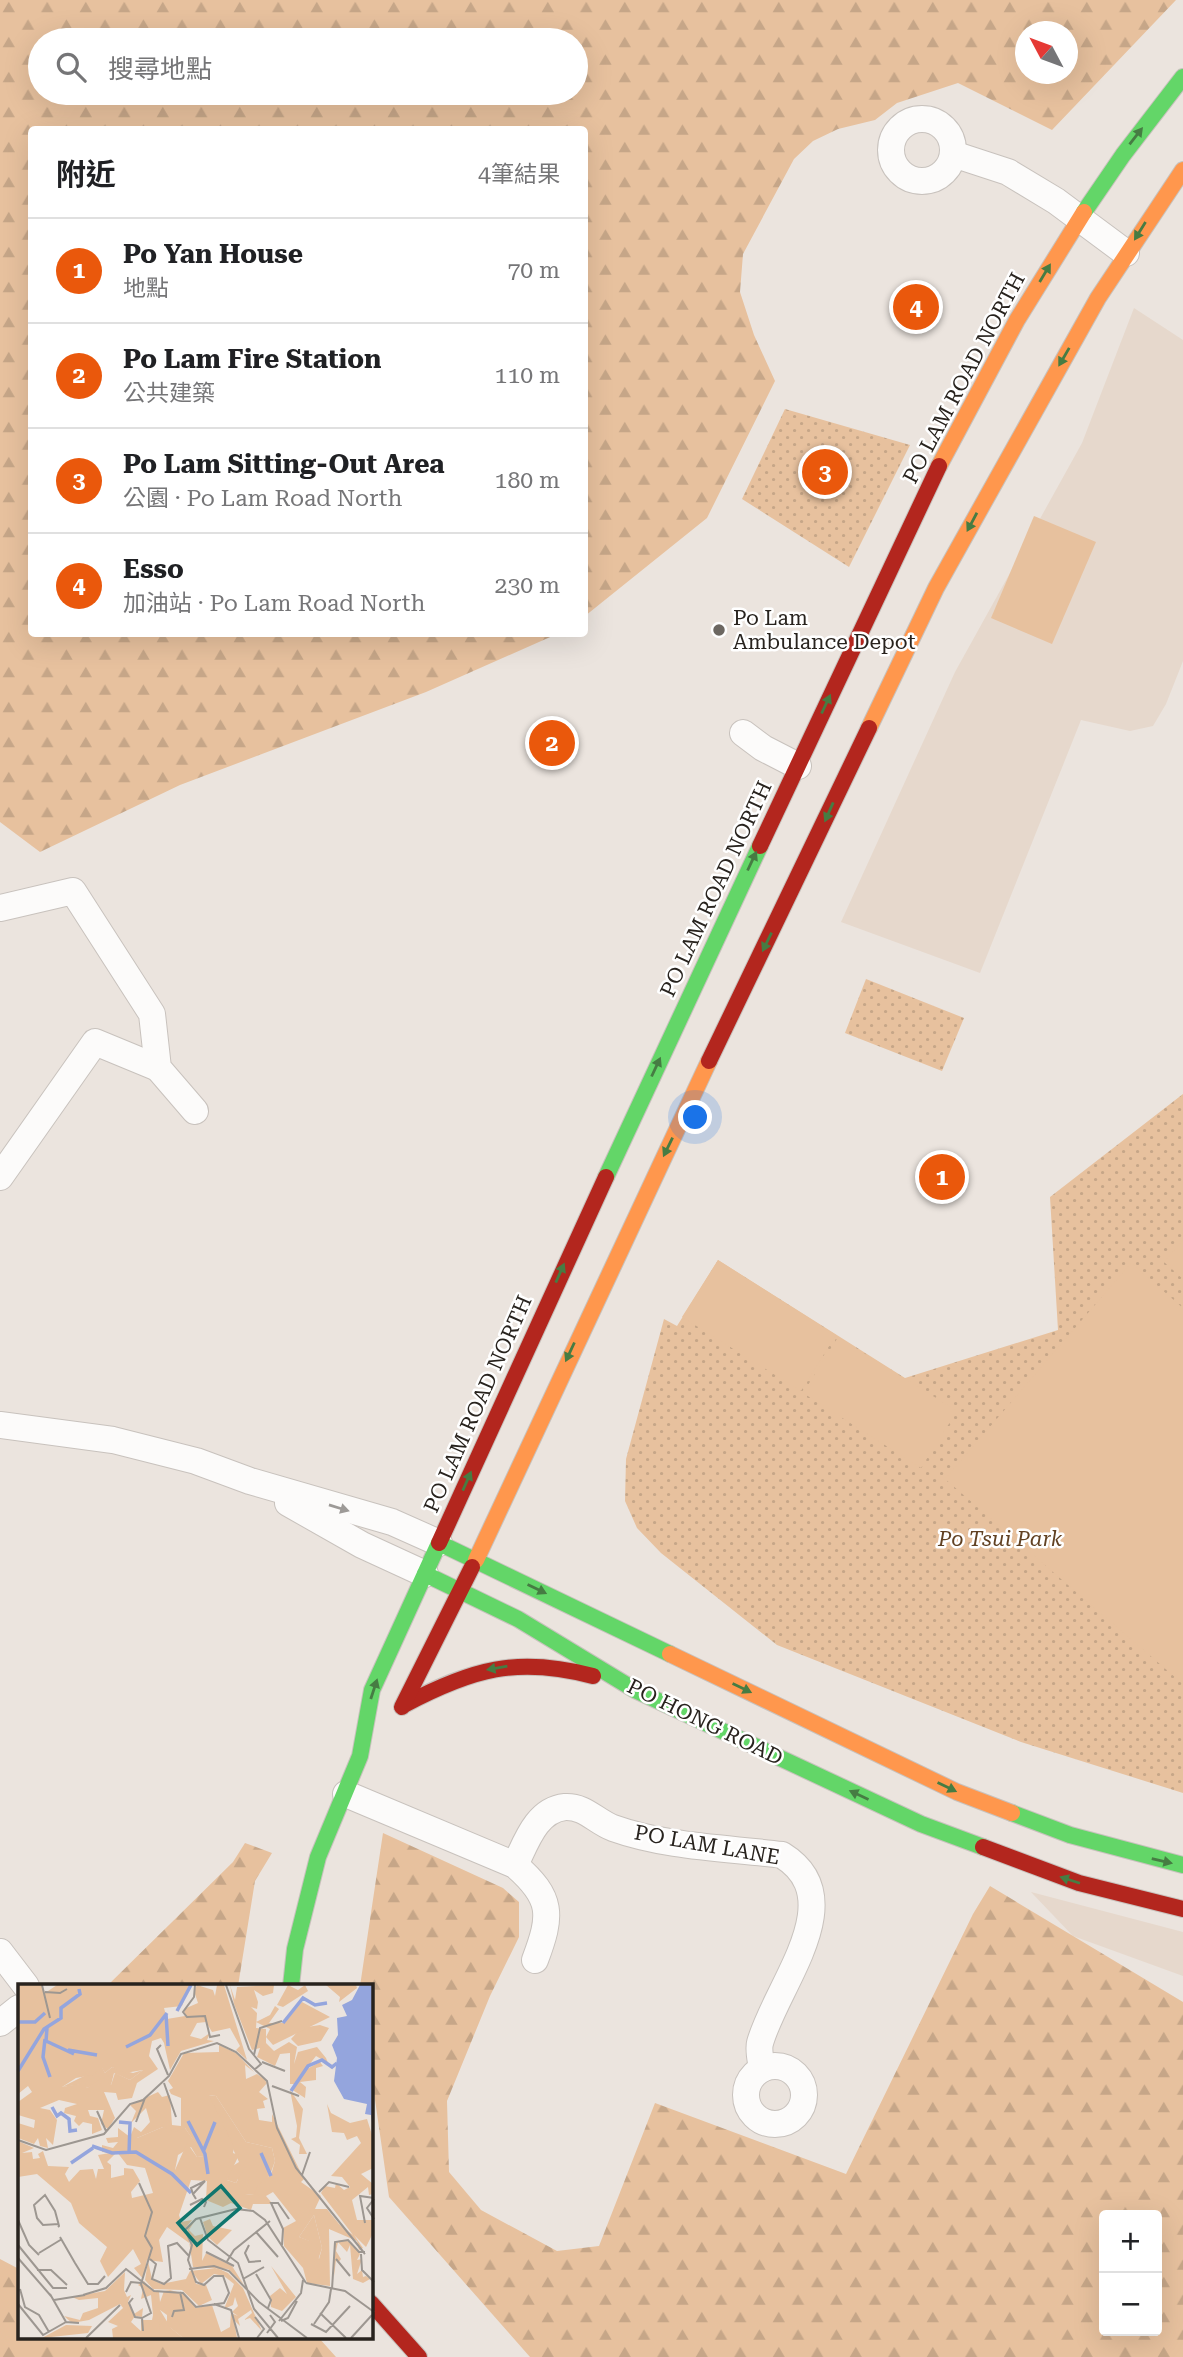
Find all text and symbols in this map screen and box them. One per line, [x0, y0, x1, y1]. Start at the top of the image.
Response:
north arrow [1015, 21, 1078, 84]
search box [28, 28, 588, 105]
icon: search [52, 48, 90, 86]
text: 搜尋地點 [108, 54, 212, 84]
one-way arrow [1128, 127, 1142, 145]
text: 附近 [56, 157, 116, 192]
text: 4筆結果 [478, 161, 560, 188]
one-way arrow [1134, 222, 1147, 241]
text: Po Yan House [123, 239, 303, 269]
text: 1 [73, 257, 85, 284]
text: 70 m [507, 257, 560, 284]
one-way arrow [1039, 263, 1051, 282]
street label: PO LAM ROAD NORTH [898, 269, 1030, 487]
text: 地點 [123, 275, 169, 302]
pin: 4 [893, 281, 939, 333]
text: Po Lam Fire Station [123, 344, 381, 374]
one-way arrow [1058, 347, 1070, 367]
text: 2 [73, 362, 85, 389]
text: 110 m [495, 362, 560, 389]
text: 公共建築 [123, 380, 215, 407]
pin: 3 [802, 446, 848, 498]
text: Po Lam Sitting-Out Area [123, 449, 445, 479]
text: 3 [73, 467, 85, 494]
text: 180 m [495, 467, 560, 494]
text: 公園 · Po Lam Road North [123, 485, 402, 512]
one-way arrow [966, 512, 978, 532]
text: Esso [123, 554, 184, 584]
text: 4 [73, 572, 85, 599]
text: 230 m [495, 572, 560, 599]
text: 加油站 · Po Lam Road North [123, 590, 425, 617]
place label: Po Lam Ambulance Depot [733, 606, 916, 654]
marker: Po Lam Ambulance Depot [711, 622, 727, 638]
one-way arrow [820, 694, 832, 714]
pin: 2 [529, 717, 575, 769]
street label: PO LAM ROAD NORTH [655, 777, 777, 1001]
one-way arrow [823, 802, 835, 822]
one-way arrow [747, 850, 758, 871]
one-way arrow [762, 932, 773, 952]
one-way arrow [650, 1057, 662, 1077]
your location [678, 1100, 712, 1134]
one-way arrow [662, 1137, 674, 1157]
pin: 1 [919, 1151, 965, 1203]
one-way arrow [554, 1263, 566, 1283]
street label: PO LAM ROAD NORTH [419, 1292, 537, 1516]
one-way arrow [564, 1342, 576, 1362]
one-way arrow [462, 1470, 473, 1491]
one-way arrow [329, 1503, 350, 1513]
park label: Po Tsui Park [937, 1527, 1063, 1551]
one-way arrow [527, 1583, 547, 1595]
one-way arrow [486, 1663, 508, 1674]
street label: PO HONG ROAD [623, 1674, 787, 1770]
one-way arrow [369, 1679, 380, 1700]
one-way arrow [732, 1683, 752, 1694]
one-way arrow [937, 1782, 957, 1793]
one-way arrow [849, 1789, 869, 1801]
street label: PO LAM LANE [632, 1820, 782, 1870]
one-way arrow [1151, 1855, 1173, 1866]
one-way arrow [1059, 1874, 1080, 1885]
inset map [18, 1984, 373, 2340]
map controls [1099, 2210, 1162, 2336]
button: + [1099, 2210, 1162, 2273]
button: − [1099, 2273, 1162, 2336]

